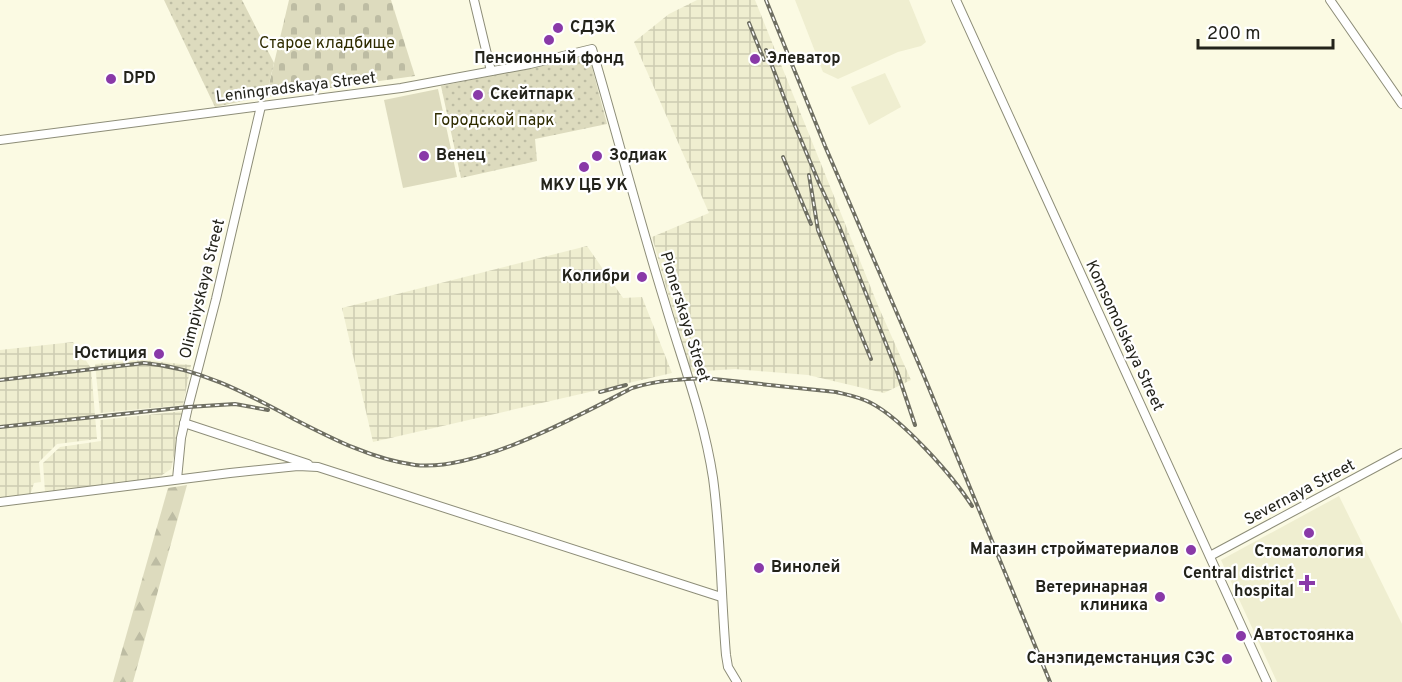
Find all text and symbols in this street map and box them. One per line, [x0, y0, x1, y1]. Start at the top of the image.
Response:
scale bar [1198, 12, 1333, 50]
place label: СДЭК [570, 18, 616, 38]
marker: СДЭК [551, 21, 565, 35]
text: 200 m [1207, 23, 1260, 46]
marker: Пенсионный фонд [542, 33, 556, 47]
park label: Старое кладбище [259, 34, 395, 54]
place label: Пенсионный фонд [474, 49, 624, 69]
place label: Элеватор [767, 49, 841, 69]
marker: Элеватор [748, 52, 762, 66]
street label: Leningradskaya Street [215, 68, 377, 108]
place label: DPD [123, 69, 156, 89]
marker: DPD [104, 72, 118, 86]
place label: Скейтпарк [490, 85, 573, 105]
marker: Скейтпарк [471, 88, 485, 102]
park label: Городской парк [434, 111, 554, 131]
place label: Венец [436, 146, 486, 166]
place label: Зодиак [609, 146, 667, 166]
marker: Венец [417, 149, 431, 163]
marker: Зодиак [590, 149, 604, 163]
marker: МКУ ЦБ УК [577, 160, 591, 174]
place label: МКУ ЦБ УК [540, 176, 628, 196]
street label: Olimpiyskaya Street [176, 217, 230, 361]
street label: Pionerskaya Street [655, 249, 713, 385]
street label: Komsomolskaya Street [1080, 257, 1168, 415]
place label: Колибри [562, 267, 630, 287]
marker: Колибри [635, 270, 649, 284]
place label: Юстиция [74, 344, 147, 364]
marker: Юстиция [152, 347, 166, 361]
street label: Severnaya Street [1241, 455, 1359, 531]
marker: Стоматология [1302, 526, 1316, 540]
place label: Магазин стройматериалов [970, 540, 1179, 560]
place label: Стоматология [1254, 542, 1364, 562]
marker: Магазин стройматериалов [1184, 543, 1198, 557]
place label: Винолей [771, 558, 840, 578]
marker: Винолей [752, 561, 766, 575]
place label: Central district hospital [1183, 564, 1294, 602]
marker: Central district hospital [1298, 574, 1316, 592]
place label: Ветеринарная клиника [1035, 578, 1148, 616]
marker: Ветеринарная клиника [1153, 590, 1167, 604]
place label: Автостоянка [1253, 626, 1354, 646]
marker: Автостоянка [1234, 629, 1248, 643]
place label: Санэпидемстанция СЭС [1026, 649, 1215, 669]
marker: Санэпидемстанция СЭС [1220, 652, 1234, 666]

